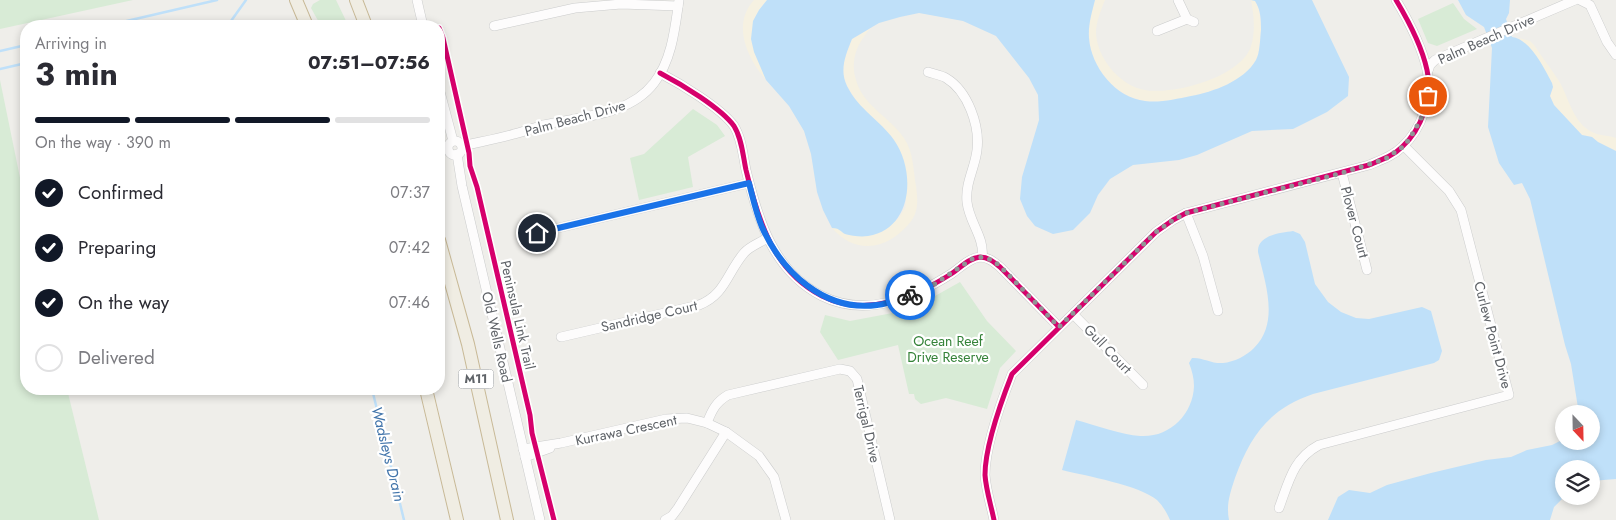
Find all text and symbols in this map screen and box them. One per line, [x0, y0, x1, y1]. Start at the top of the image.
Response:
street label: Palm Beach Drive [1435, 9, 1537, 69]
text: Arriving in [35, 32, 107, 55]
text: 07:51–07:56 [308, 49, 430, 76]
text: 3 min [35, 51, 118, 97]
pin [1407, 75, 1449, 117]
icon: bag [1414, 82, 1442, 110]
street label: Palm Beach Drive [522, 95, 628, 141]
text: On the way · 390 m [35, 131, 171, 154]
icon: check [35, 179, 63, 207]
text: Confirmed [78, 179, 164, 206]
text: 07:37 [390, 181, 430, 204]
street label: Plover Court [1336, 184, 1374, 261]
pin [516, 212, 558, 254]
icon: home [523, 219, 551, 247]
icon: check [35, 234, 63, 262]
text: Preparing [78, 234, 156, 261]
text: 07:42 [389, 236, 430, 259]
street label: Peninsula Link Trail [496, 258, 540, 372]
courier [885, 270, 935, 320]
street label: Curlew Point Drive [1469, 279, 1517, 391]
icon: bike [896, 281, 924, 309]
icon: check [35, 289, 63, 317]
text: On the way [78, 289, 169, 316]
street label: Old Wells Road [477, 289, 517, 385]
text: 07:46 [389, 291, 430, 314]
street label: Sandridge Court [599, 295, 700, 337]
street label: Gull Court [1079, 320, 1137, 379]
park label: Ocean Reef Drive Reserve [907, 331, 989, 367]
text: Delivered [78, 344, 155, 371]
road number: M11 [458, 369, 494, 388]
street label: Terrigal Drive [848, 383, 886, 465]
water label: Wadsleys Drain [366, 404, 410, 504]
north arrow [1555, 405, 1600, 450]
map controls [1555, 405, 1600, 505]
street label: Kurrawa Crescent [573, 409, 679, 451]
button: layers [1555, 460, 1600, 505]

